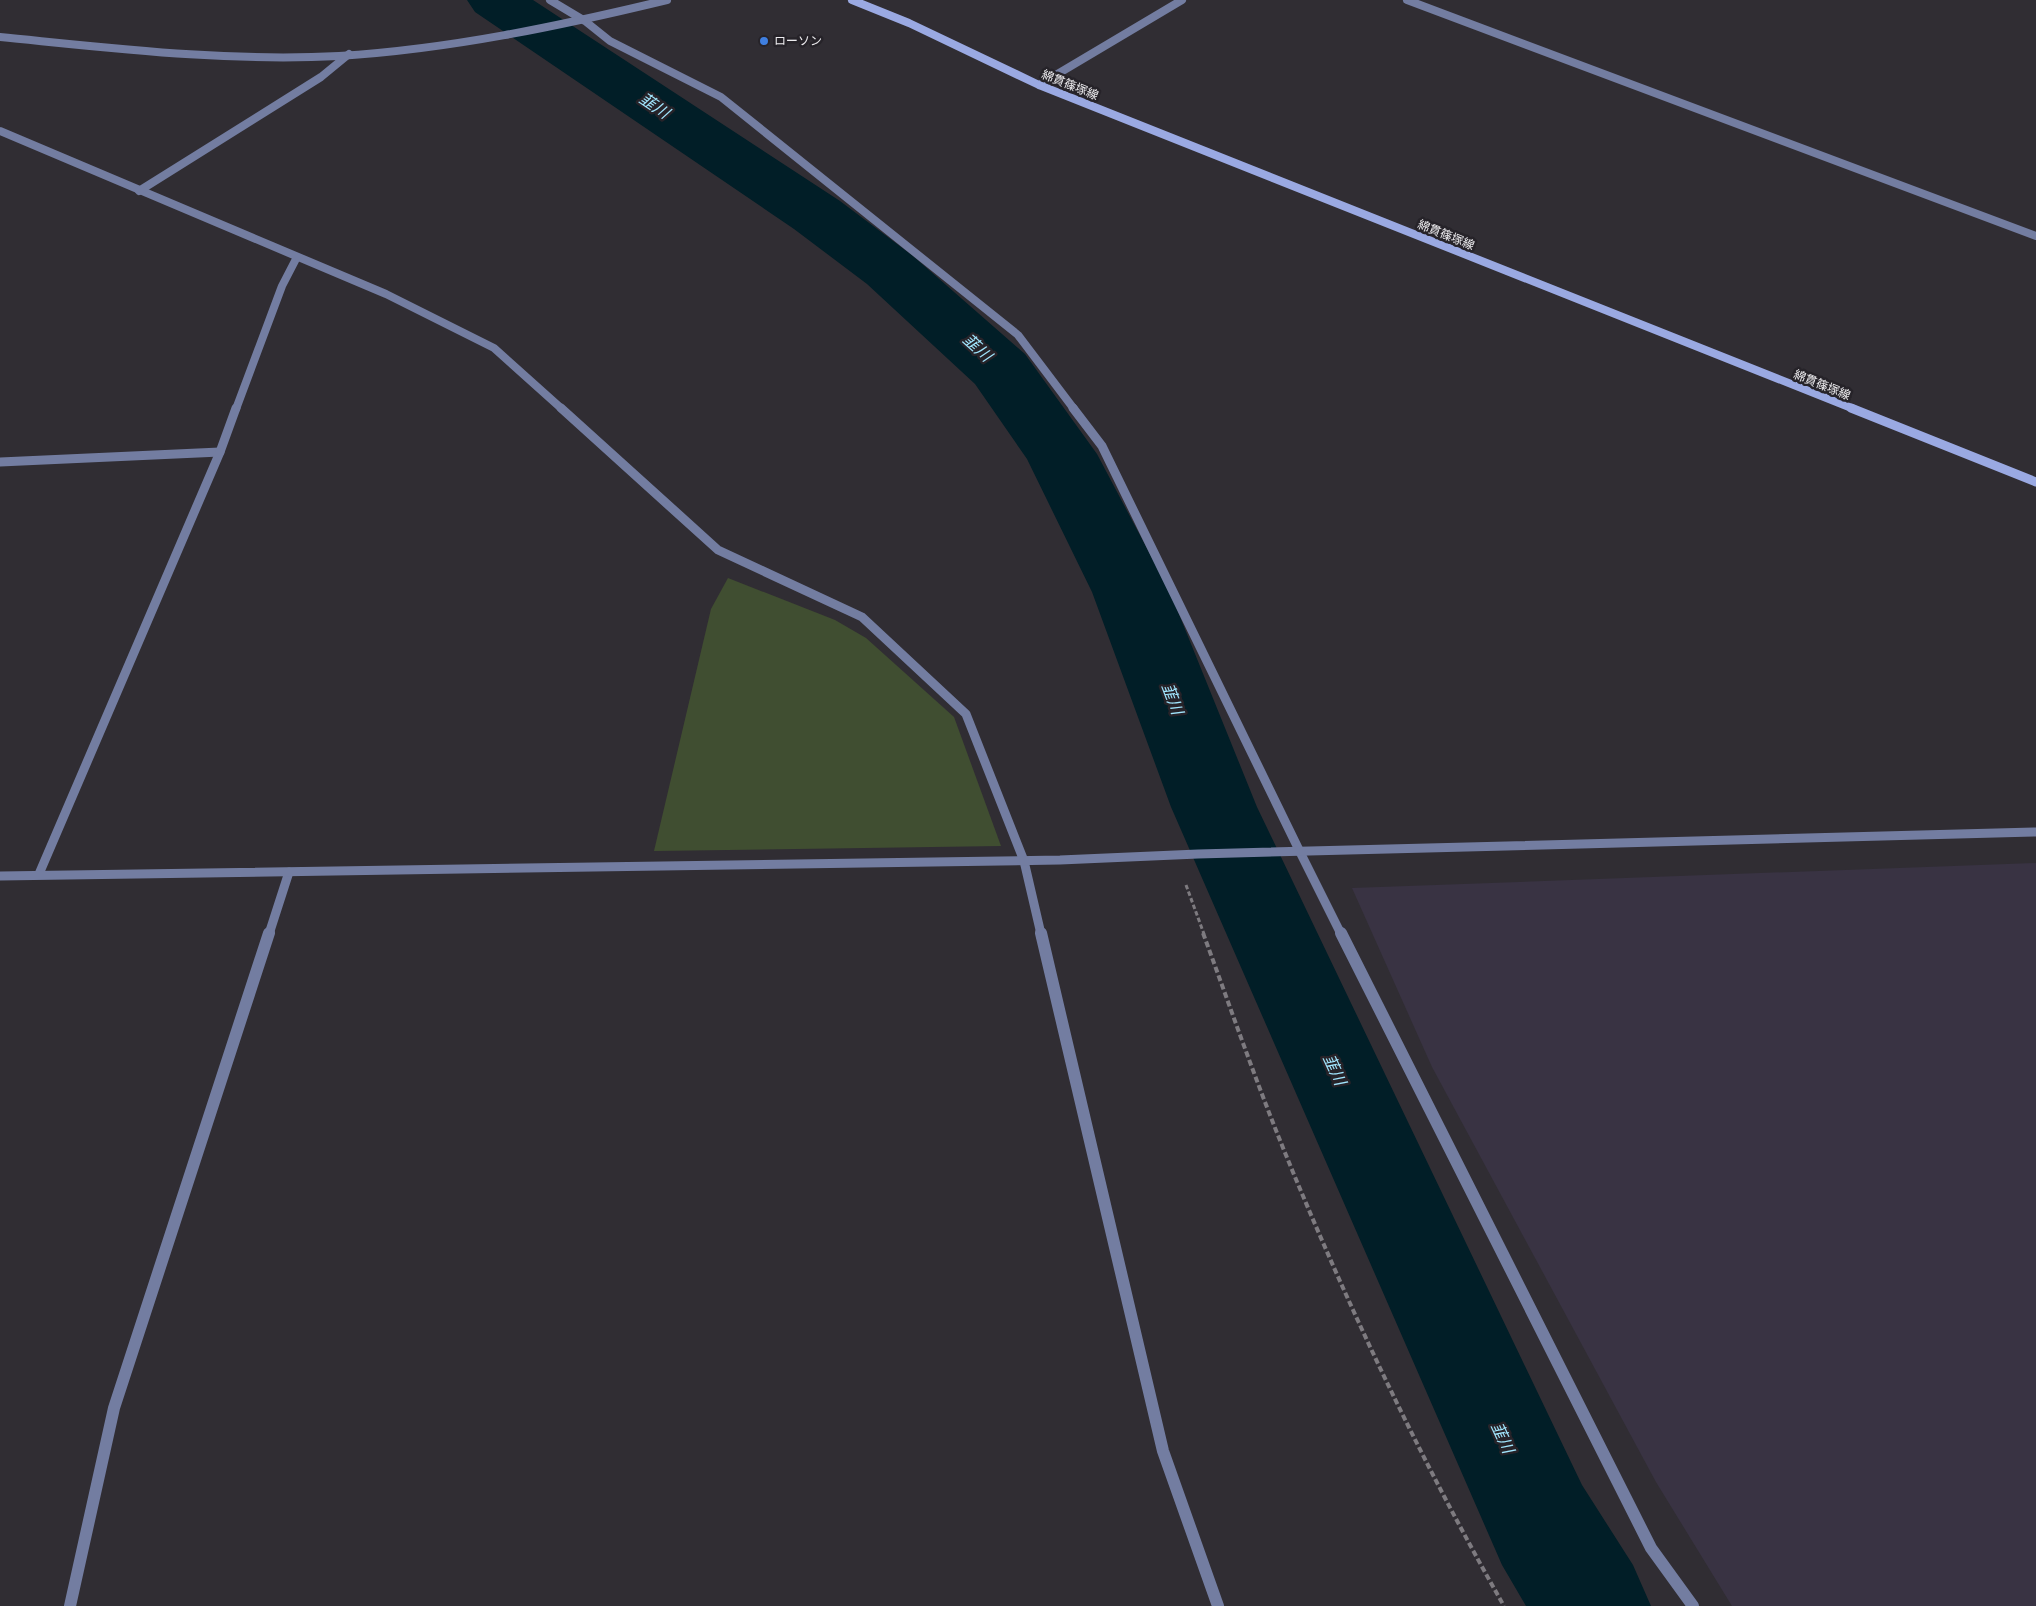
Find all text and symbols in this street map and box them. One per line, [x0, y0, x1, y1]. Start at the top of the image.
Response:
place label: ローソン [774, 34, 822, 48]
marker: ローソン [758, 35, 770, 47]
street label: 綿貫篠塚線 [1040, 67, 1100, 103]
water label: 韮川 [635, 89, 675, 124]
street label: 綿貫篠塚線 [1416, 217, 1476, 253]
water label: 韮川 [958, 330, 997, 367]
street label: 綿貫篠塚線 [1792, 367, 1852, 403]
water label: 韮川 [1157, 680, 1188, 719]
water label: 韮川 [1318, 1051, 1351, 1091]
water label: 韮川 [1486, 1419, 1519, 1459]

